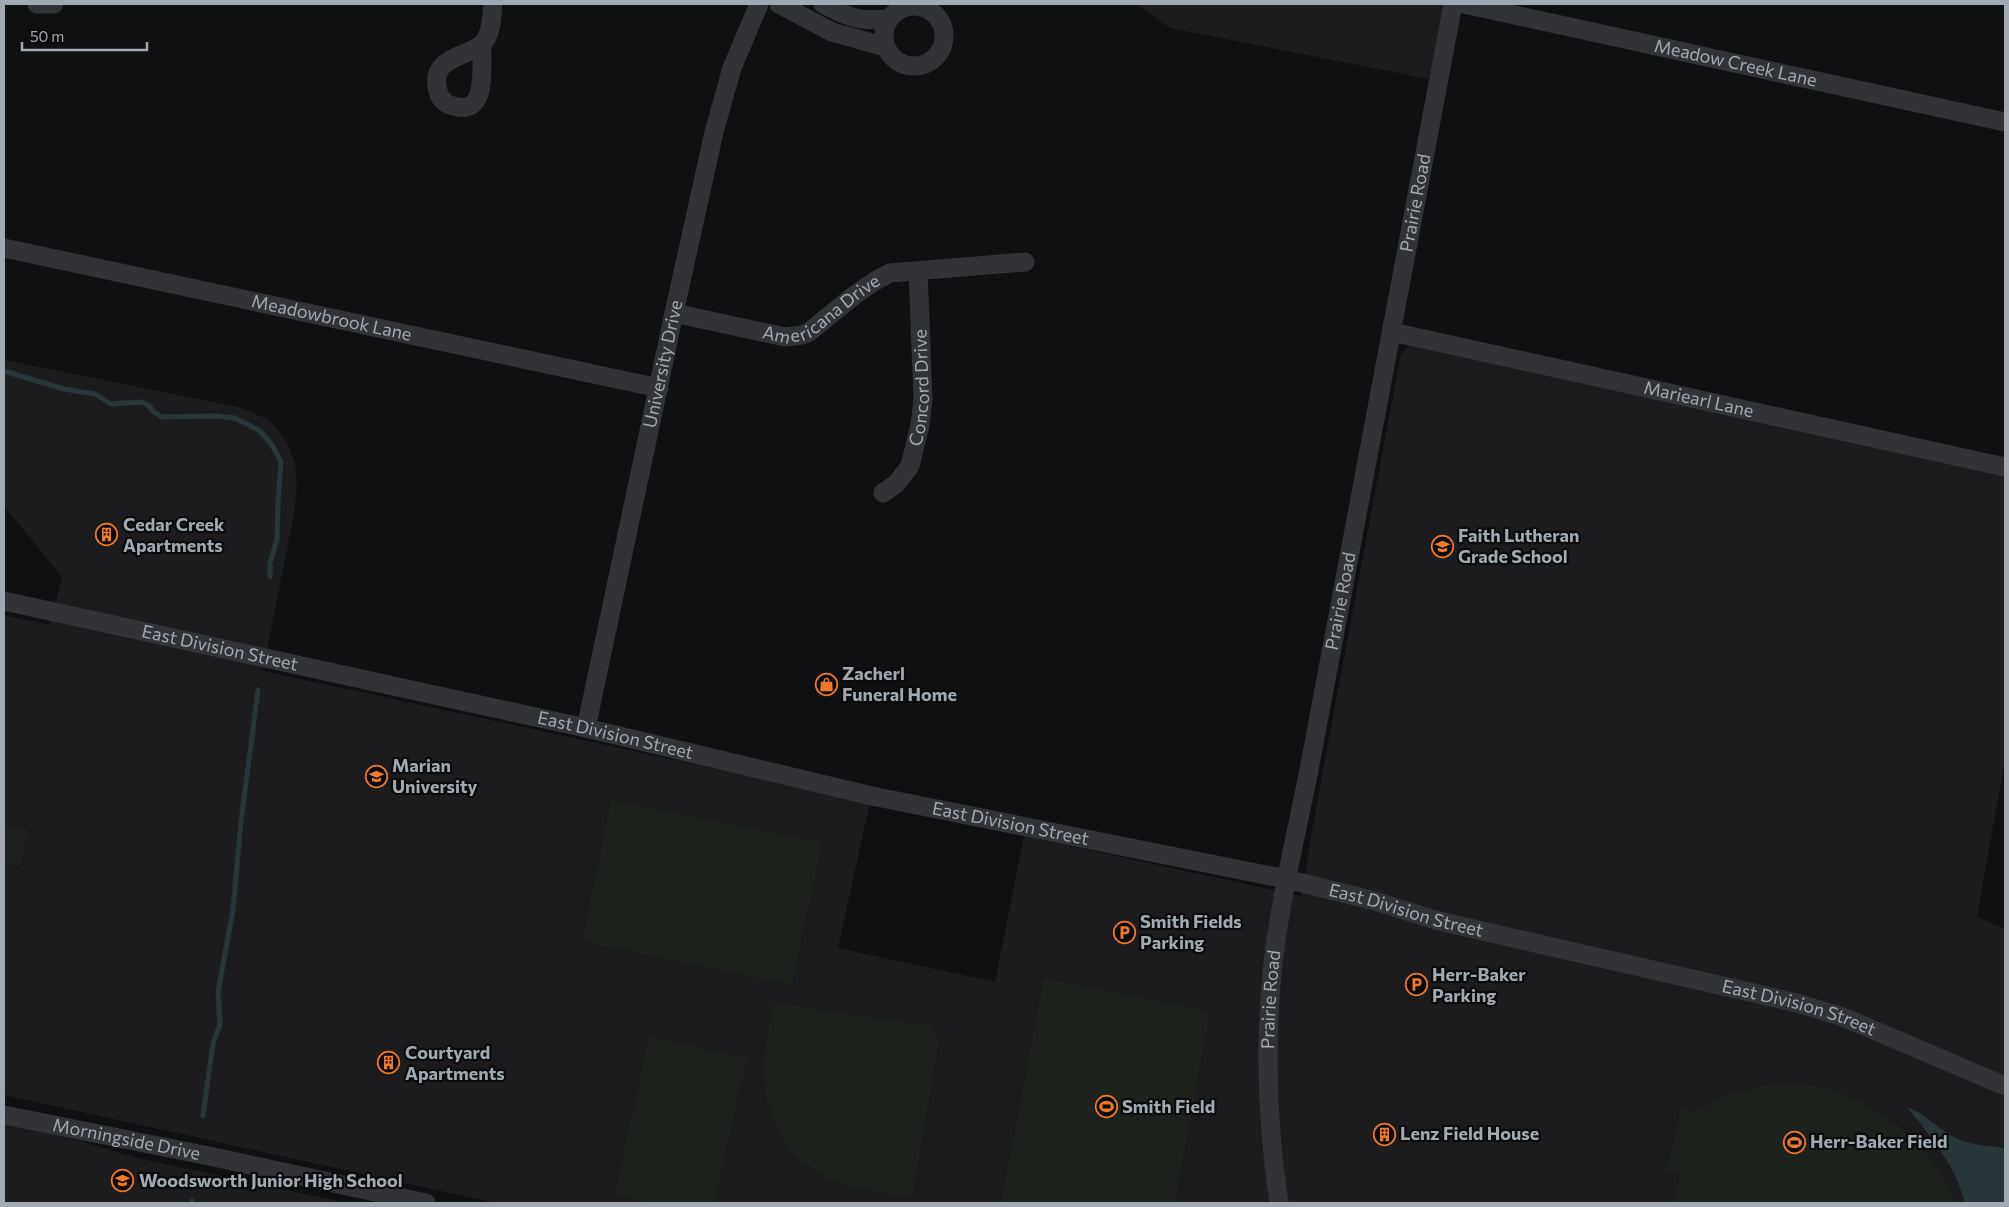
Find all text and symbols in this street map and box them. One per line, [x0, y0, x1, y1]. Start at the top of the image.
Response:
scale bar [22, 20, 148, 52]
text: 50 m [30, 27, 64, 45]
street label: Meadow Creek Lane [1652, 34, 1819, 91]
street label: Prairie Road [1395, 152, 1435, 254]
street label: Americana Drive [761, 269, 884, 348]
street label: Meadowbrook Lane [250, 289, 414, 345]
street label: University Drive [638, 298, 687, 430]
street label: Concord Drive [903, 329, 933, 448]
street label: Mariearl Lane [1642, 376, 1756, 421]
place label: Cedar Creek Apartments [123, 513, 225, 556]
building icon: Cedar Creek Apartments [95, 523, 119, 547]
place label: Faith Lutheran Grade School [1458, 524, 1579, 567]
school or university icon: Faith Lutheran Grade School [1430, 534, 1454, 558]
street label: Prairie Road [1320, 550, 1360, 652]
street label: East Division Street [140, 619, 300, 675]
place label: Zacherl Funeral Home [842, 662, 957, 705]
shop icon: Zacherl Funeral Home [814, 672, 838, 696]
street label: East Division Street [536, 706, 696, 763]
place label: Marian University [392, 754, 478, 797]
school or university icon: Marian University [364, 764, 388, 788]
street label: East Division Street [931, 796, 1091, 849]
street label: East Division Street [1327, 878, 1486, 941]
place label: Smith Fields Parking [1140, 910, 1242, 953]
parking icon: Smith Fields Parking [1112, 920, 1136, 944]
street label: Prairie Road [1256, 949, 1285, 1049]
place label: Herr-Baker Parking [1432, 963, 1526, 1006]
parking icon: Herr-Baker Parking [1404, 973, 1428, 997]
street label: East Division Street [1720, 974, 1880, 1040]
place label: Courtyard Apartments [405, 1041, 505, 1084]
building icon: Courtyard Apartments [377, 1051, 401, 1075]
sports icon: Smith Field [1094, 1095, 1118, 1119]
place label: Smith Field [1122, 1095, 1215, 1117]
street label: Morningside Drive [51, 1113, 202, 1164]
building icon: Lenz Field House [1372, 1122, 1396, 1146]
place label: Lenz Field House [1400, 1122, 1539, 1144]
sports icon: Herr-Baker Field [1782, 1130, 1806, 1154]
place label: Herr-Baker Field [1810, 1130, 1947, 1152]
school or university icon: Woodsworth Junior High School [111, 1169, 135, 1193]
place label: Woodsworth Junior High School [139, 1169, 403, 1191]

